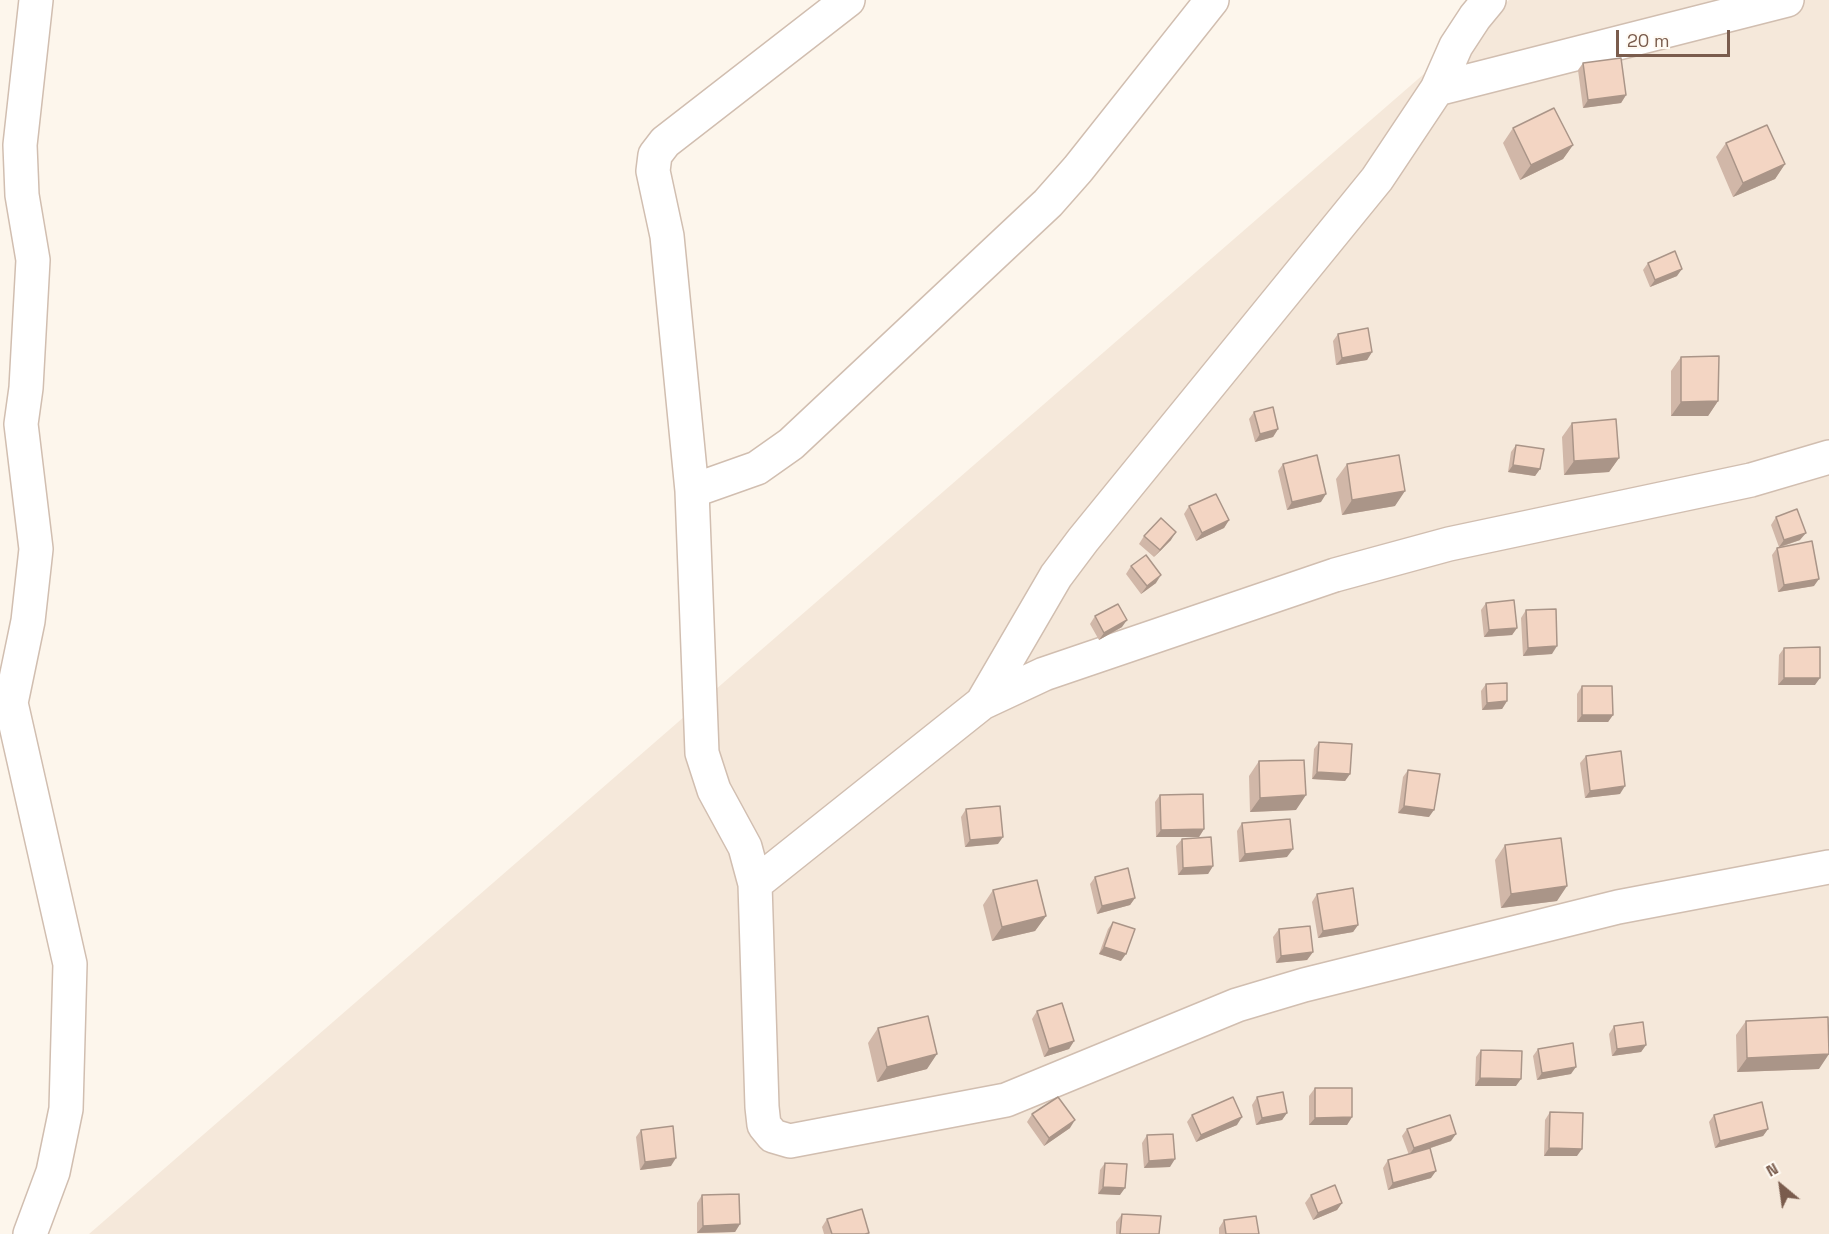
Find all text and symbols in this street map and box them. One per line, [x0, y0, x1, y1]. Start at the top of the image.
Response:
scale bar [1619, 18, 1733, 56]
text: 20 m [1627, 29, 1670, 52]
north arrow [1751, 1156, 1811, 1216]
text: N [1762, 1158, 1782, 1182]

